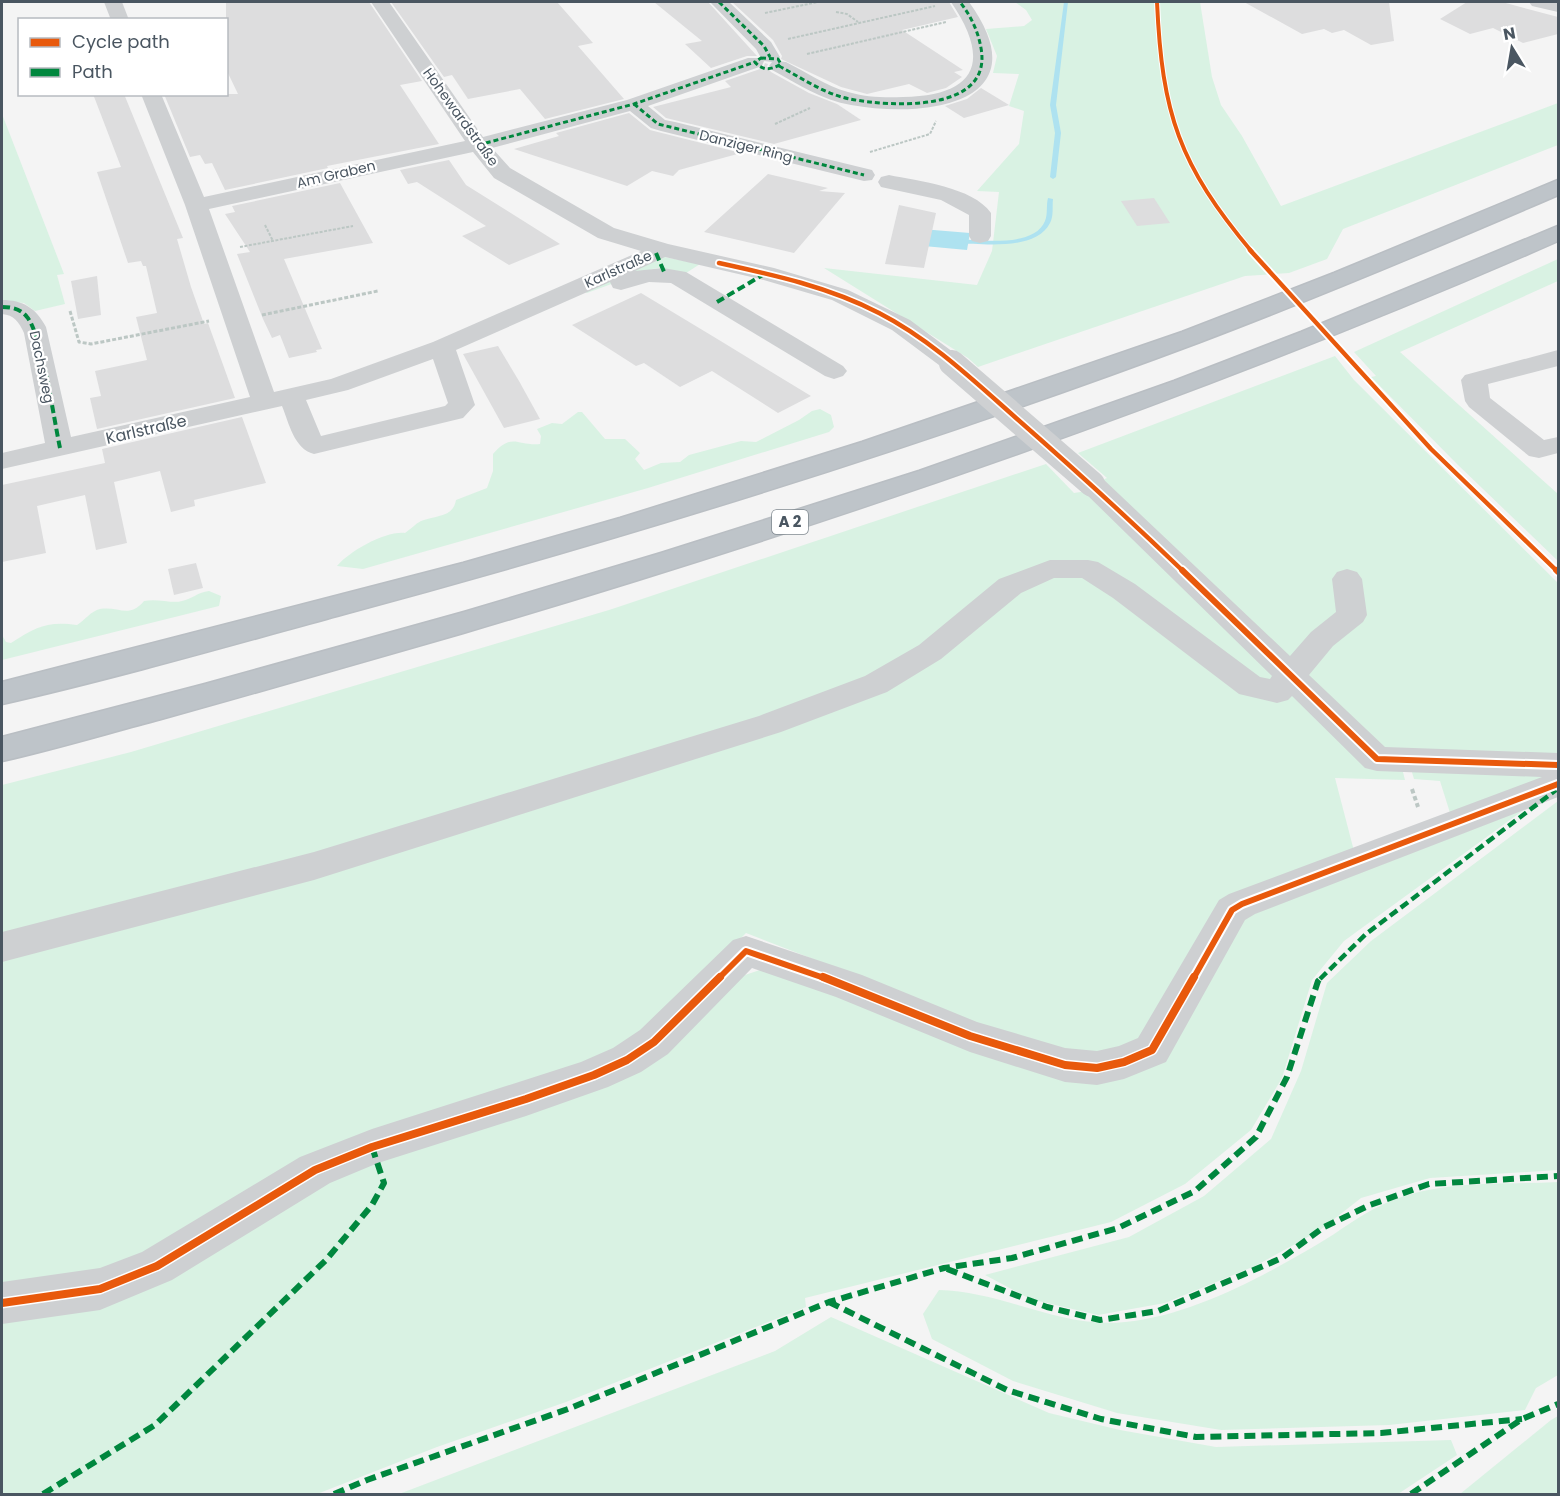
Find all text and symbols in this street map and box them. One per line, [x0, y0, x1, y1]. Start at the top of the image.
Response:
legend [18, 18, 228, 96]
north arrow [1482, 18, 1542, 78]
text: N [1501, 21, 1517, 46]
text: Cycle path [72, 29, 170, 54]
text: Path [72, 59, 113, 84]
street label: Hohewardstraße [418, 64, 504, 171]
street label: Danziger Ring [697, 125, 795, 167]
street label: Am Graben [295, 155, 377, 193]
street label: Karlstraße [581, 245, 655, 293]
street label: Dachsweg [25, 329, 59, 405]
street label: Karlstraße [104, 409, 189, 450]
road number: A 2 [772, 510, 808, 534]

